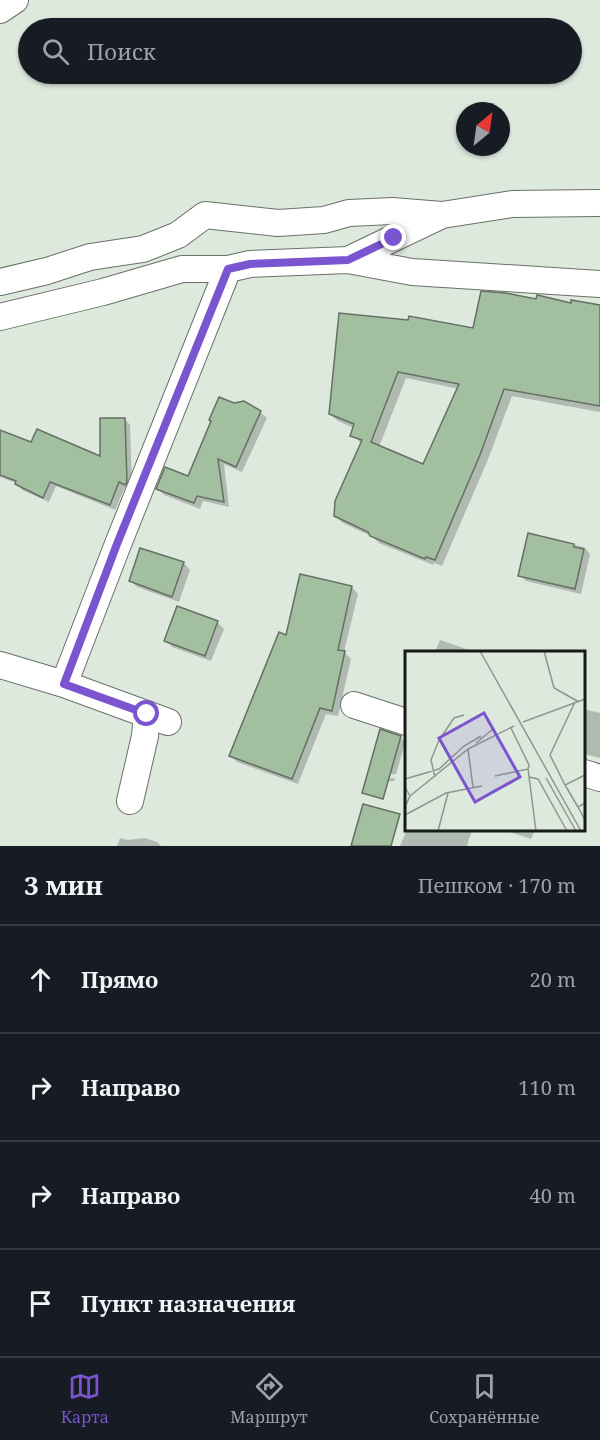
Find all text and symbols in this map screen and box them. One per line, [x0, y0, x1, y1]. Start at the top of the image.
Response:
search box [18, 18, 582, 84]
icon: search [39, 35, 72, 68]
text: Поиск [87, 36, 156, 66]
north arrow [456, 102, 510, 156]
route end [380, 224, 406, 250]
inset map [405, 651, 585, 831]
route start [133, 700, 159, 726]
text: 3 мин [24, 867, 103, 903]
text: Пешком · 170 m [418, 872, 576, 899]
icon: ahead [24, 963, 57, 996]
text: Прямо [81, 964, 158, 994]
text: 20 m [530, 966, 576, 993]
icon: right [24, 1071, 57, 1104]
text: Направо [81, 1072, 180, 1102]
text: 110 m [518, 1074, 576, 1101]
icon: right [24, 1179, 57, 1212]
text: Направо [81, 1180, 180, 1210]
text: 40 m [530, 1182, 576, 1209]
icon: arrive [24, 1287, 57, 1320]
text: Пункт назначения [81, 1288, 295, 1318]
tab: Карта [61, 1370, 109, 1428]
tab: Маршрут [230, 1370, 308, 1428]
tab: Сохранённые [429, 1370, 539, 1428]

